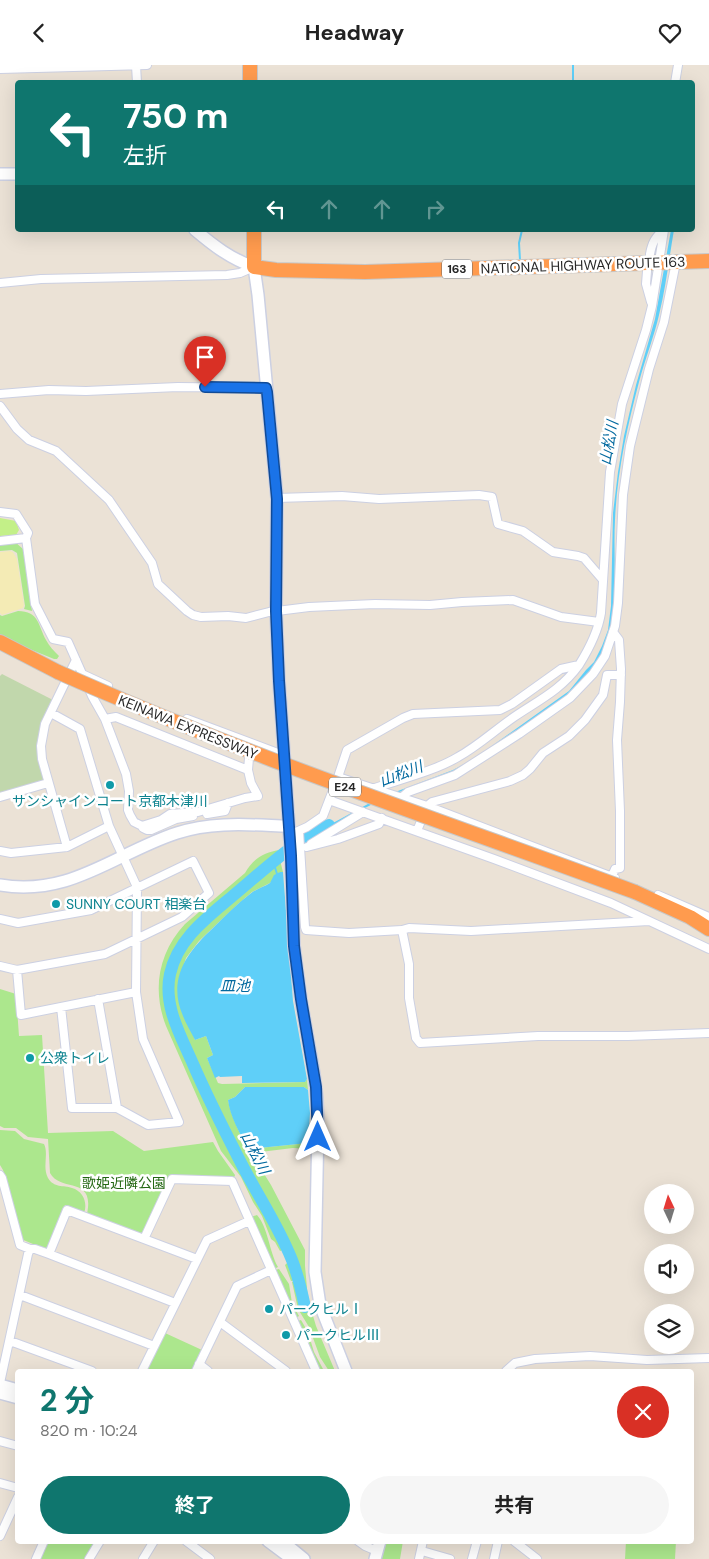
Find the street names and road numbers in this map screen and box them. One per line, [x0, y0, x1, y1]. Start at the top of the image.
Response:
street label: NATIONAL HIGHWAY ROUTE 163 [480, 252, 686, 278]
road number: 163 [442, 259, 472, 278]
street label: KEINAWA EXPRESSWAY [116, 691, 260, 763]
road number: E24 [329, 777, 361, 797]

